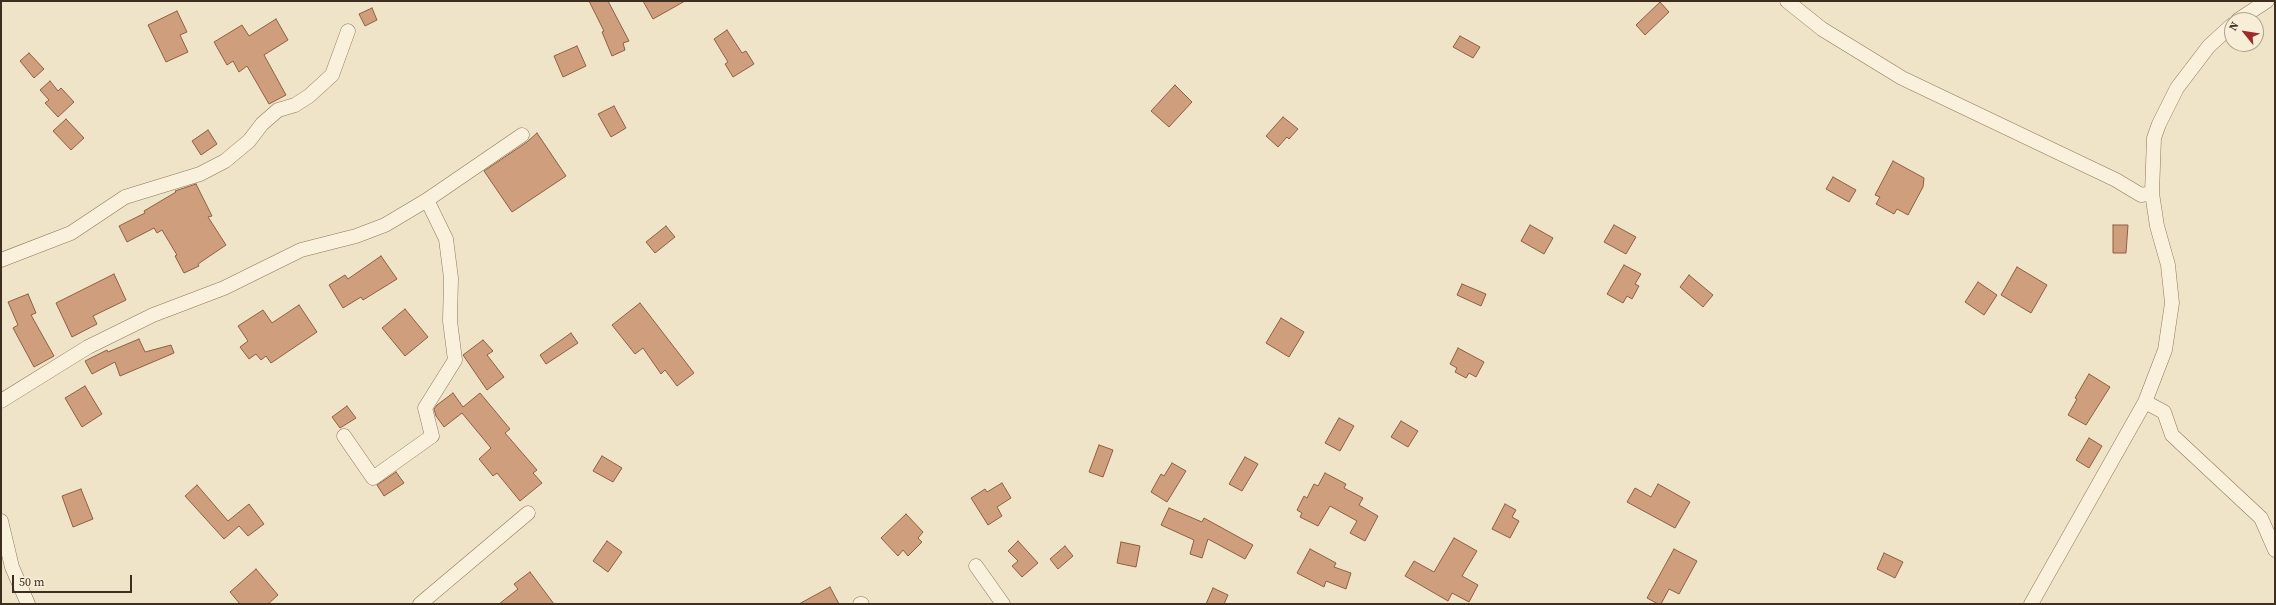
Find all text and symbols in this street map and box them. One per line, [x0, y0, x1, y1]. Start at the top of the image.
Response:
north arrow [2224, 12, 2264, 52]
text: N [2226, 19, 2243, 33]
scale bar [14, 567, 134, 593]
text: 50 m [19, 574, 45, 590]

